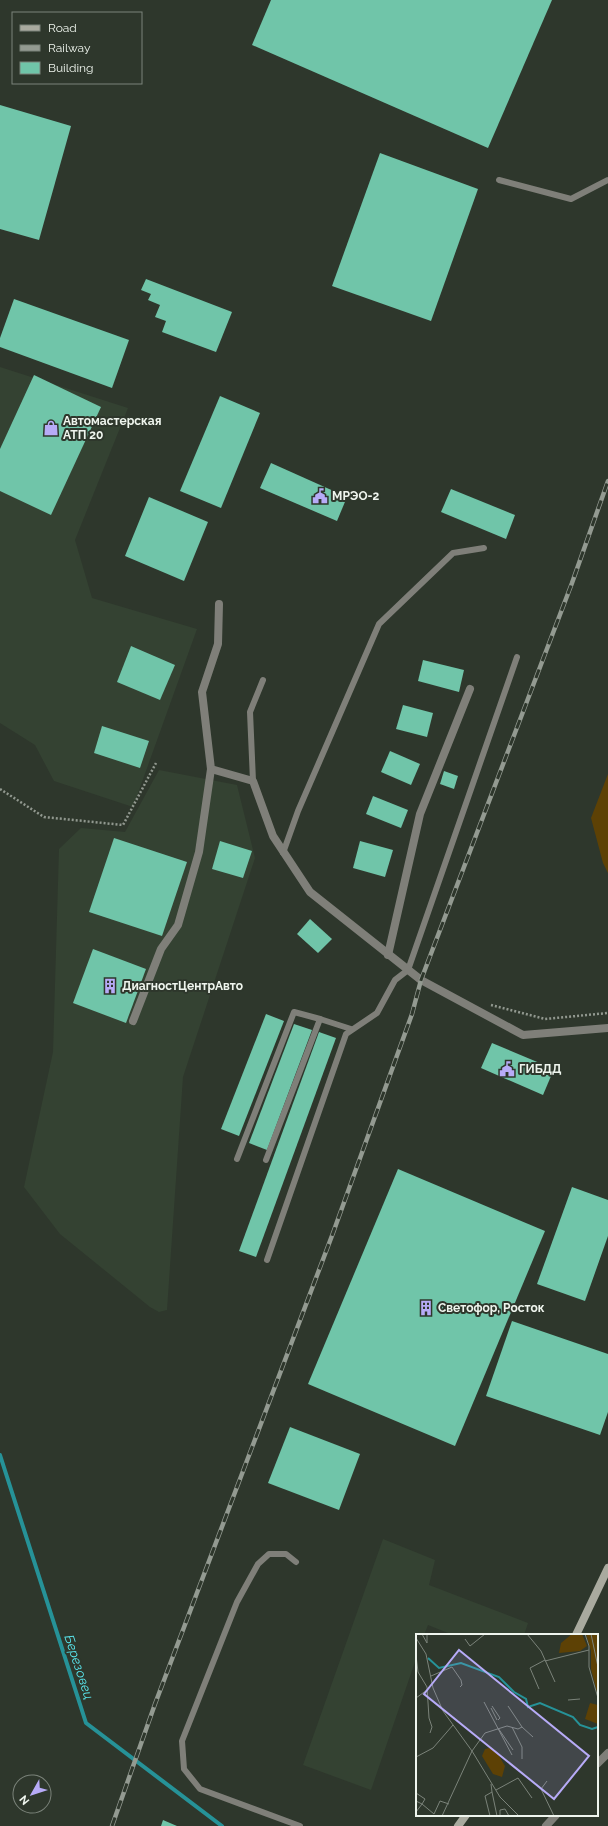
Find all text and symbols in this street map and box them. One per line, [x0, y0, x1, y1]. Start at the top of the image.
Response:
legend [12, 12, 142, 84]
text: Road [48, 21, 77, 35]
text: Railway [48, 41, 91, 55]
text: Building [48, 61, 94, 75]
place label: Автомастерская АТП 20 [63, 414, 161, 442]
shop icon: Автомастерская АТП 20 [42, 419, 60, 437]
public building icon: МРЭО-2 [311, 487, 329, 505]
place label: МРЭО-2 [332, 489, 380, 503]
building icon: ДиагностЦентрАвто [101, 977, 119, 995]
place label: ДиагностЦентрАвто [122, 979, 243, 993]
public building icon: ГИБДД [498, 1060, 516, 1078]
place label: ГИБДД [519, 1062, 562, 1076]
building icon: Светофор, Росток [417, 1299, 435, 1317]
place label: Светофор, Росток [438, 1301, 545, 1315]
water label: Березовец [61, 1633, 97, 1701]
inset map [416, 1634, 598, 1816]
north arrow [12, 1774, 52, 1814]
text: N [17, 1793, 32, 1807]

